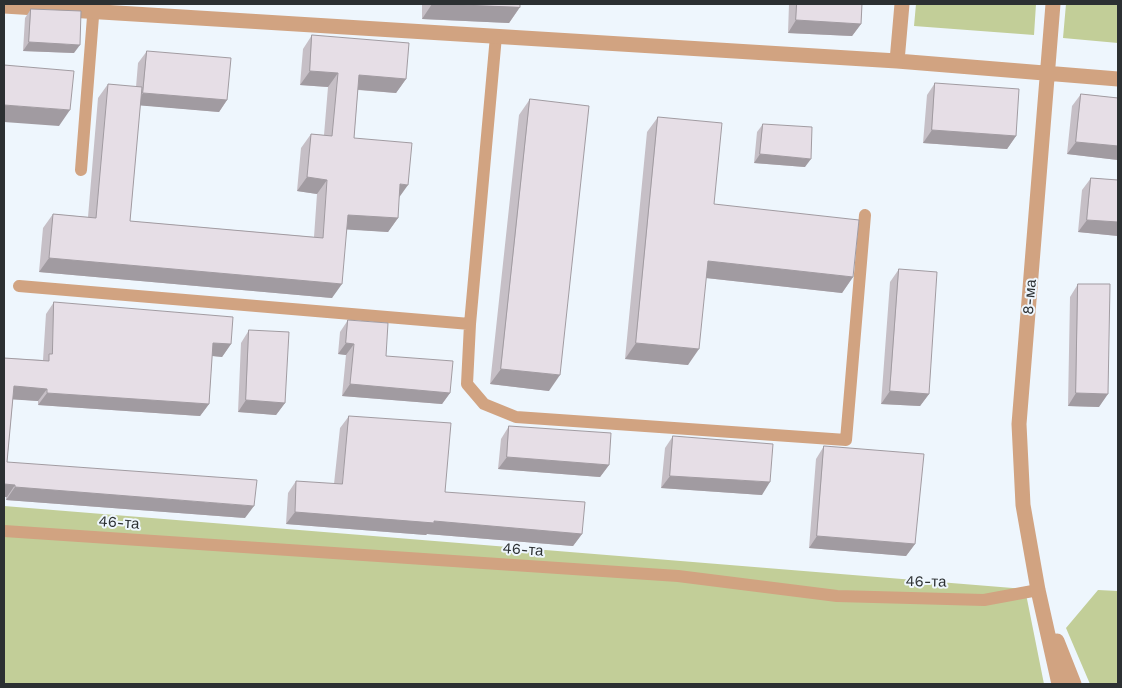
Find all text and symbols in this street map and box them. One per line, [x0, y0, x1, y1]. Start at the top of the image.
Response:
street label: 8-ма [1019, 279, 1041, 315]
street label: 46-та [98, 513, 140, 533]
street label: 46-та [502, 540, 544, 560]
street label: 46-та [905, 573, 947, 591]

